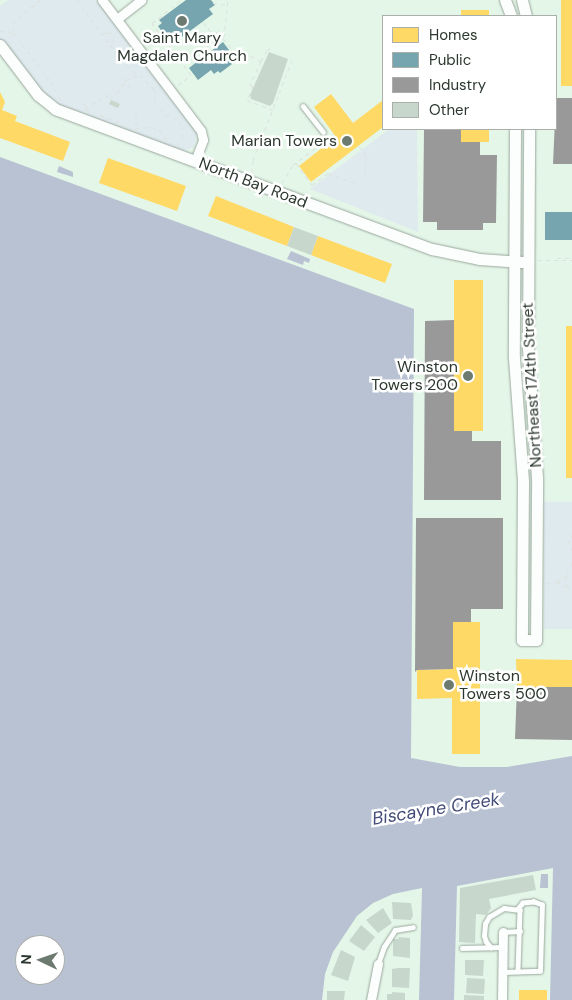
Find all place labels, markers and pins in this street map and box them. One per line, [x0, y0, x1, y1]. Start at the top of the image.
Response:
marker: Saint Mary Magdalen Church [176, 15, 188, 27]
place label: Saint Mary Magdalen Church [117, 28, 247, 66]
place label: Marian Towers [231, 131, 337, 151]
marker: Marian Towers [341, 135, 353, 147]
place label: Winston Towers 200 [371, 357, 458, 395]
marker: Winston Towers 200 [462, 370, 474, 382]
place label: Winston Towers 500 [459, 666, 547, 704]
marker: Winston Towers 500 [443, 679, 455, 691]

